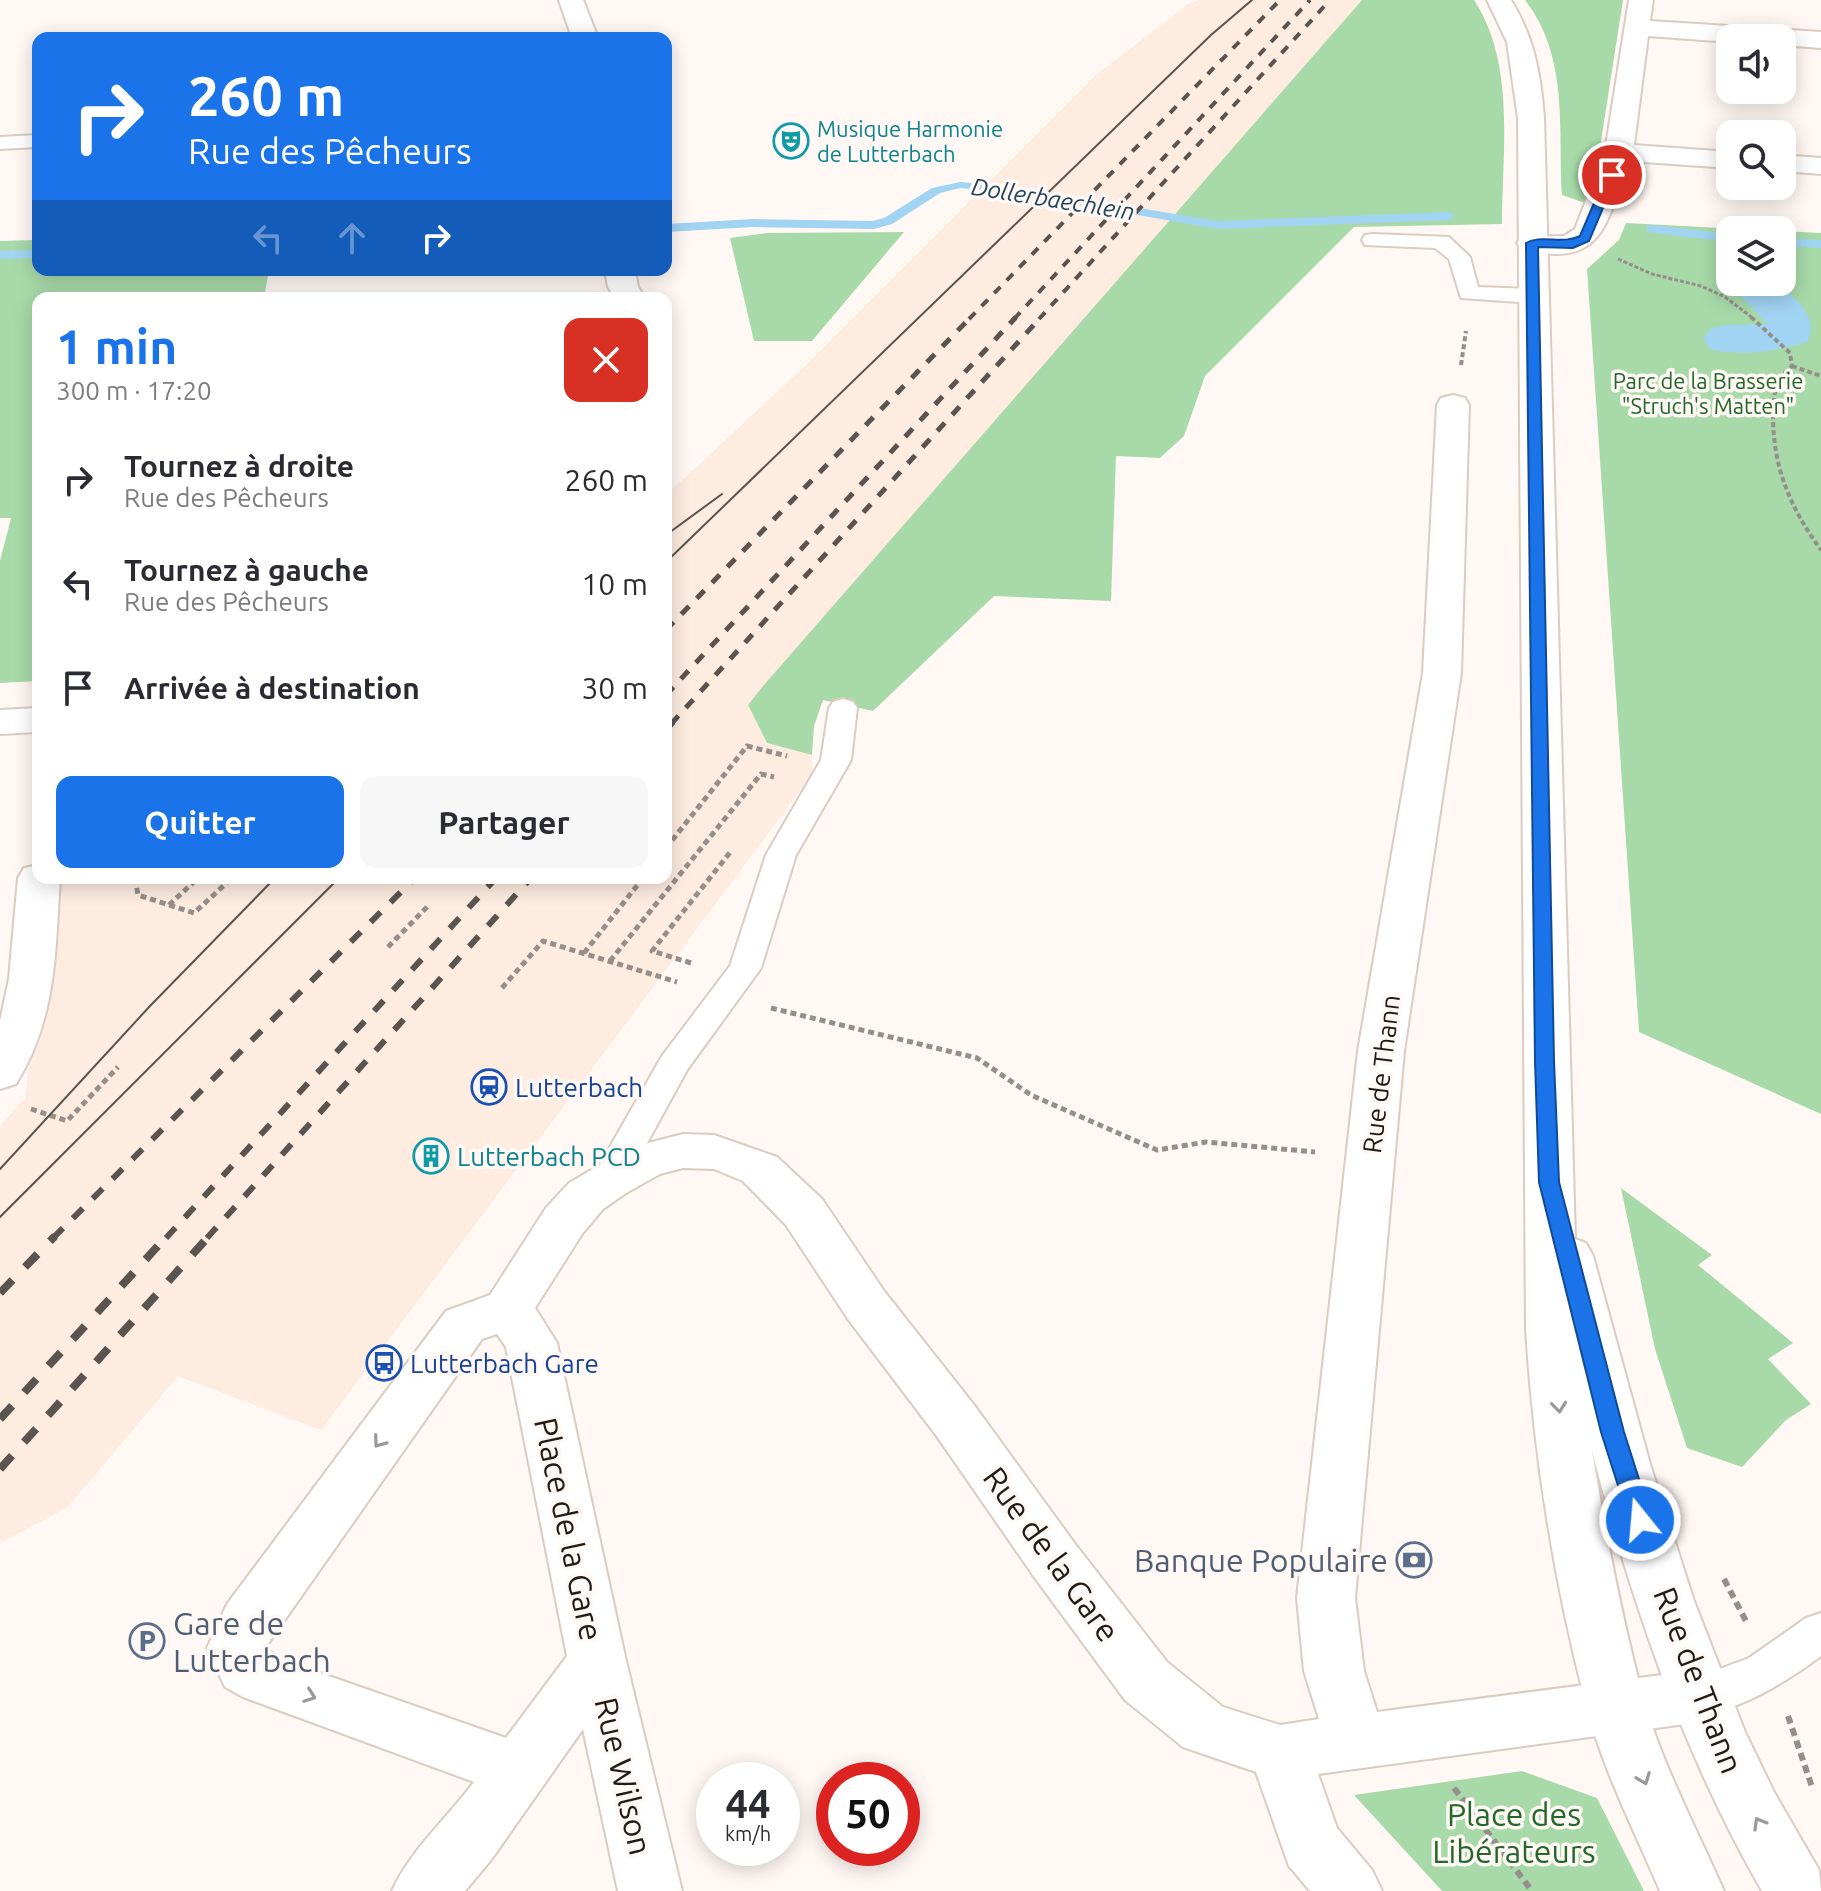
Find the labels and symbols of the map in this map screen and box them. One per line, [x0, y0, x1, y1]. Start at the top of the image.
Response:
place label: Musique Harmonie de Lutterbach [817, 116, 1003, 166]
theatre icon: Musique Harmonie de Lutterbach [772, 122, 810, 160]
pin [1578, 141, 1646, 209]
water label: Dollerbaechlein [969, 173, 1137, 225]
park label: Parc de la Brasserie "Struch's Matten" [1613, 368, 1803, 418]
street label: Rue de Thann [1357, 993, 1405, 1155]
station icon: Lutterbach [470, 1068, 508, 1106]
place label: Lutterbach [515, 1073, 643, 1102]
building icon: Lutterbach PCD [412, 1137, 450, 1175]
place label: Lutterbach PCD [457, 1142, 641, 1171]
bus stop icon: Lutterbach Gare [365, 1344, 403, 1382]
place label: Lutterbach Gare [410, 1349, 599, 1378]
one-way arrow [1550, 1401, 1567, 1414]
street label: Place de la Gare [528, 1414, 610, 1644]
one-way arrow [375, 1433, 389, 1448]
street label: Rue de la Gare [977, 1460, 1127, 1648]
position arrow [1598, 1478, 1682, 1562]
bank icon: Banque Populaire [1395, 1541, 1433, 1579]
place label: Banque Populaire [1134, 1542, 1388, 1578]
street label: Rue de Thann [1647, 1582, 1751, 1778]
place label: Gare de Lutterbach [173, 1605, 331, 1678]
parking icon: Gare de Lutterbach [128, 1622, 166, 1660]
one-way arrow [302, 1686, 316, 1702]
street label: Rue Wilson [588, 1694, 660, 1858]
speed limit sign: 50 [816, 1762, 920, 1866]
one-way arrow [1634, 1771, 1651, 1785]
park label: Place des Libérateurs [1432, 1796, 1596, 1869]
one-way arrow [1753, 1817, 1769, 1832]

